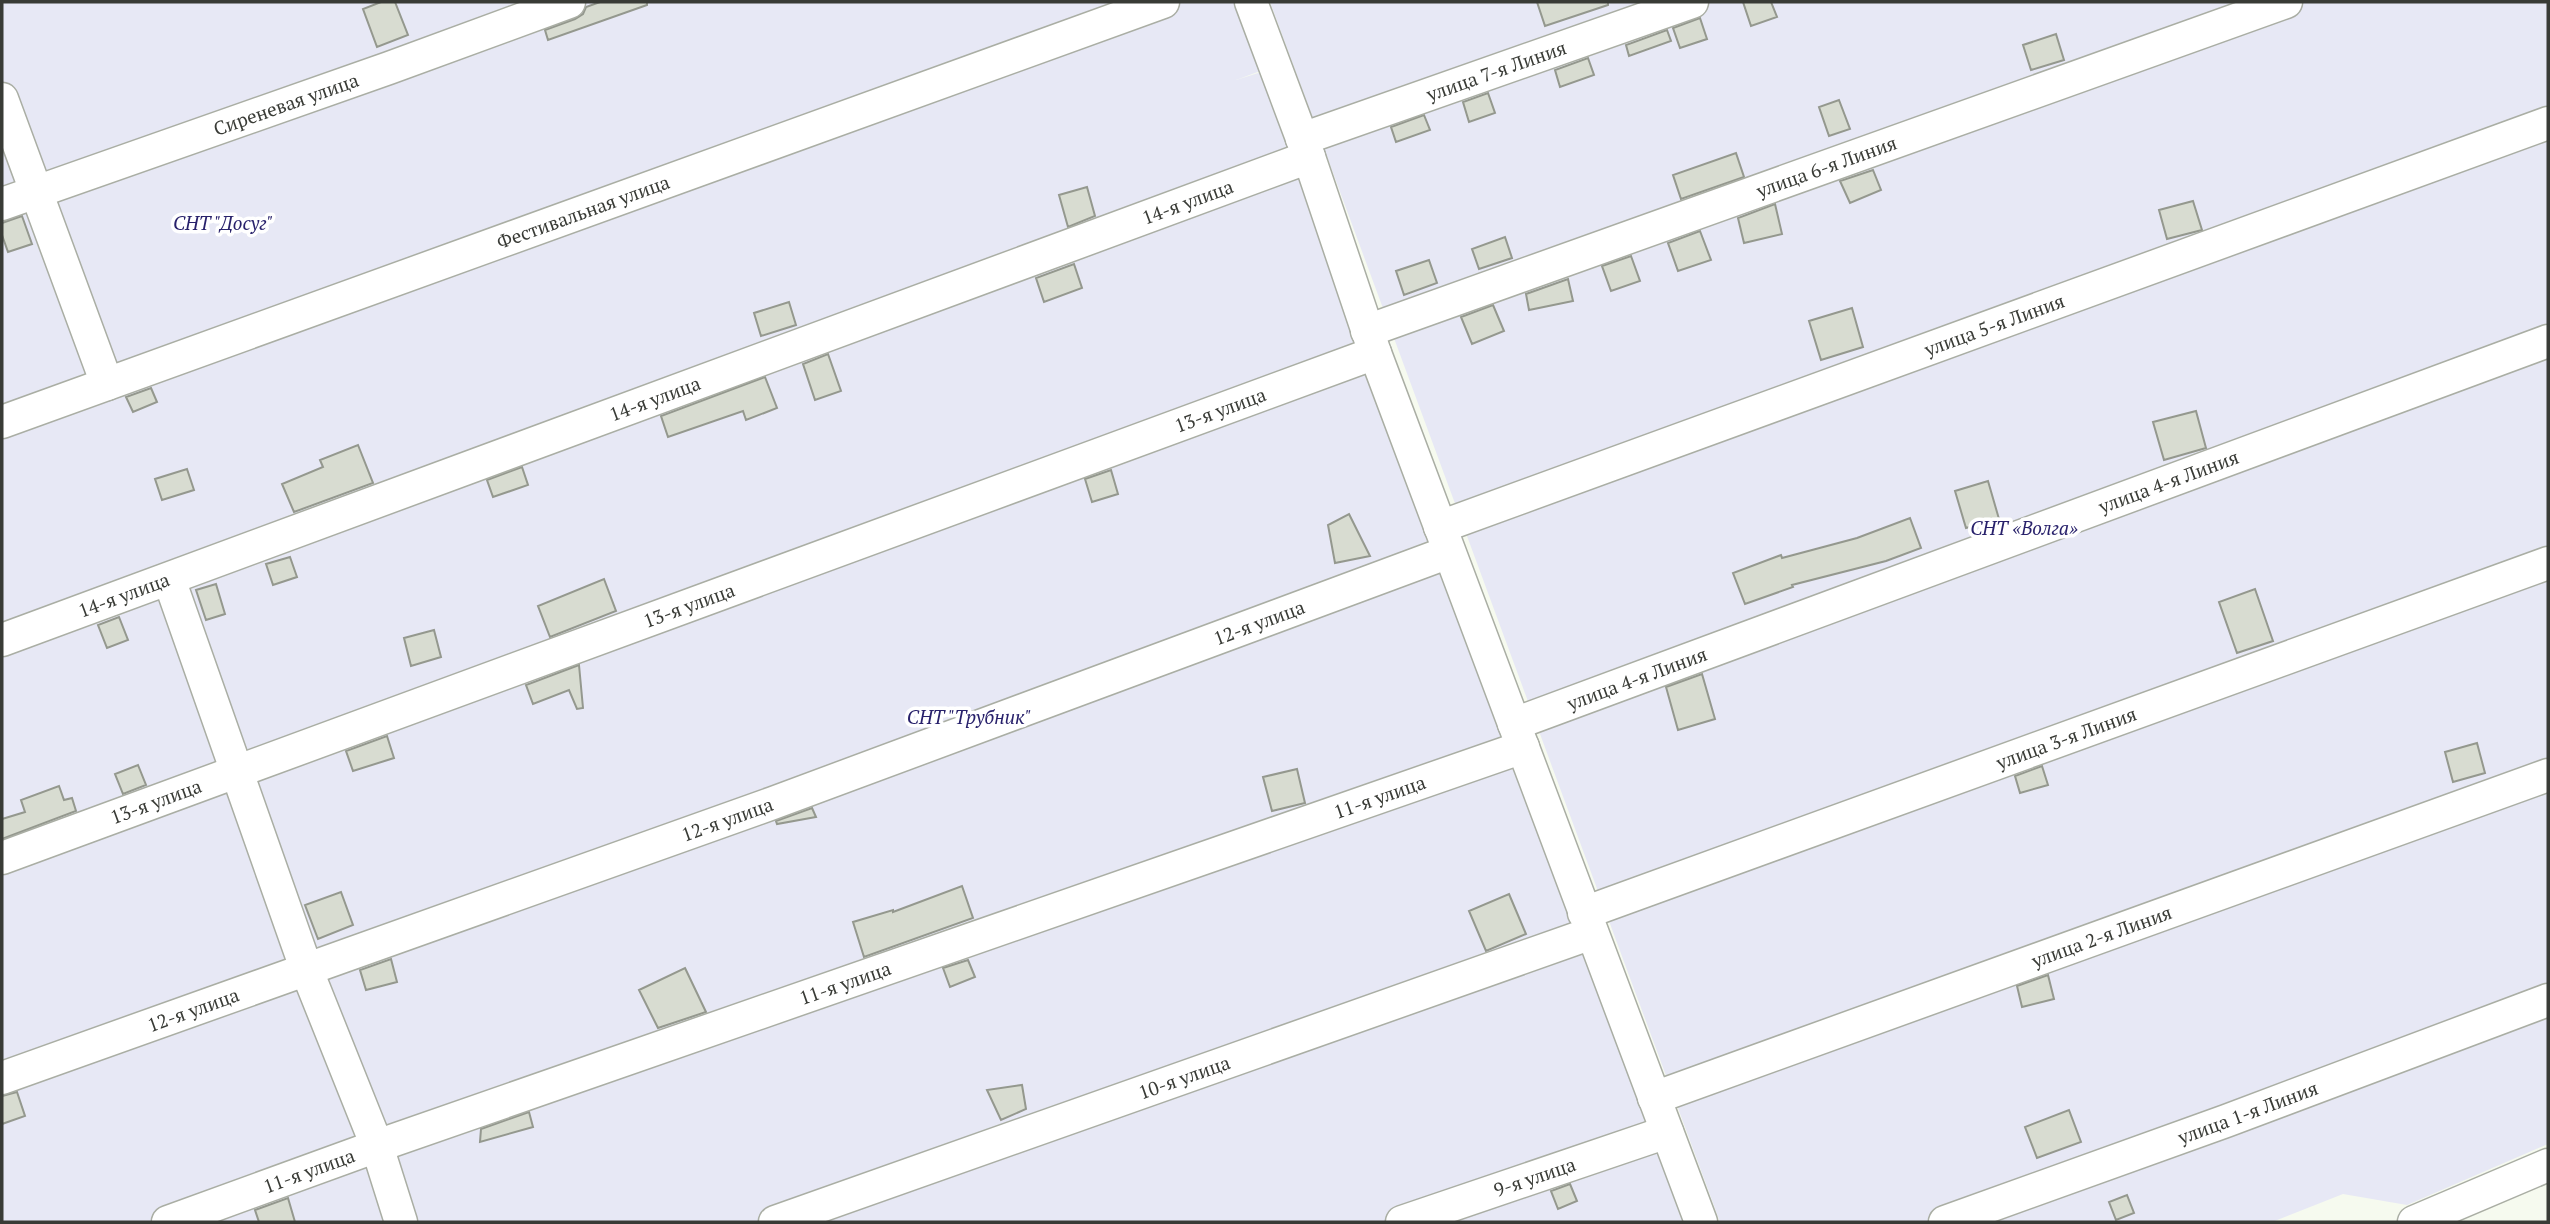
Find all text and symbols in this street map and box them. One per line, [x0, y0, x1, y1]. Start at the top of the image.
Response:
street label: улица 7-я Линия [1422, 34, 1569, 107]
street label: Сиреневая улица [210, 67, 362, 141]
street label: улица 6-я Линия [1752, 129, 1900, 203]
street label: Фестивальная улица [493, 168, 673, 254]
street label: 14-я улица [1138, 173, 1237, 230]
park label: СНТ "Досуг" [173, 210, 273, 235]
street label: улица 5-я Линия [1920, 287, 2068, 362]
street label: 14-я улица [606, 370, 704, 427]
street label: 13-я улица [1171, 381, 1270, 438]
street label: улица 4-я Линия [2094, 444, 2242, 519]
park label: СНТ «Волга» [1970, 515, 2078, 540]
street label: 14-я улица [75, 566, 173, 623]
street label: 13-я улица [640, 576, 738, 633]
street label: 12-я улица [1210, 594, 1308, 650]
street label: улица 4-я Линия [1562, 641, 1710, 716]
street label: улица 3-я Линия [1992, 701, 2140, 775]
park label: СНТ "Трубник" [907, 704, 1031, 729]
street label: 11-я улица [1330, 769, 1429, 824]
street label: 13-я улица [107, 773, 205, 829]
street label: 12-я улица [678, 791, 777, 847]
street label: улица 2-я Линия [2027, 899, 2175, 973]
street label: 11-я улица [796, 955, 894, 1010]
street label: 12-я улица [144, 981, 243, 1037]
street label: 10-я улица [1135, 1049, 1234, 1105]
street label: улица 1-я Линия [2173, 1075, 2321, 1150]
street label: 11-я улица [260, 1142, 358, 1198]
street label: 9-я улица [1490, 1151, 1579, 1202]

